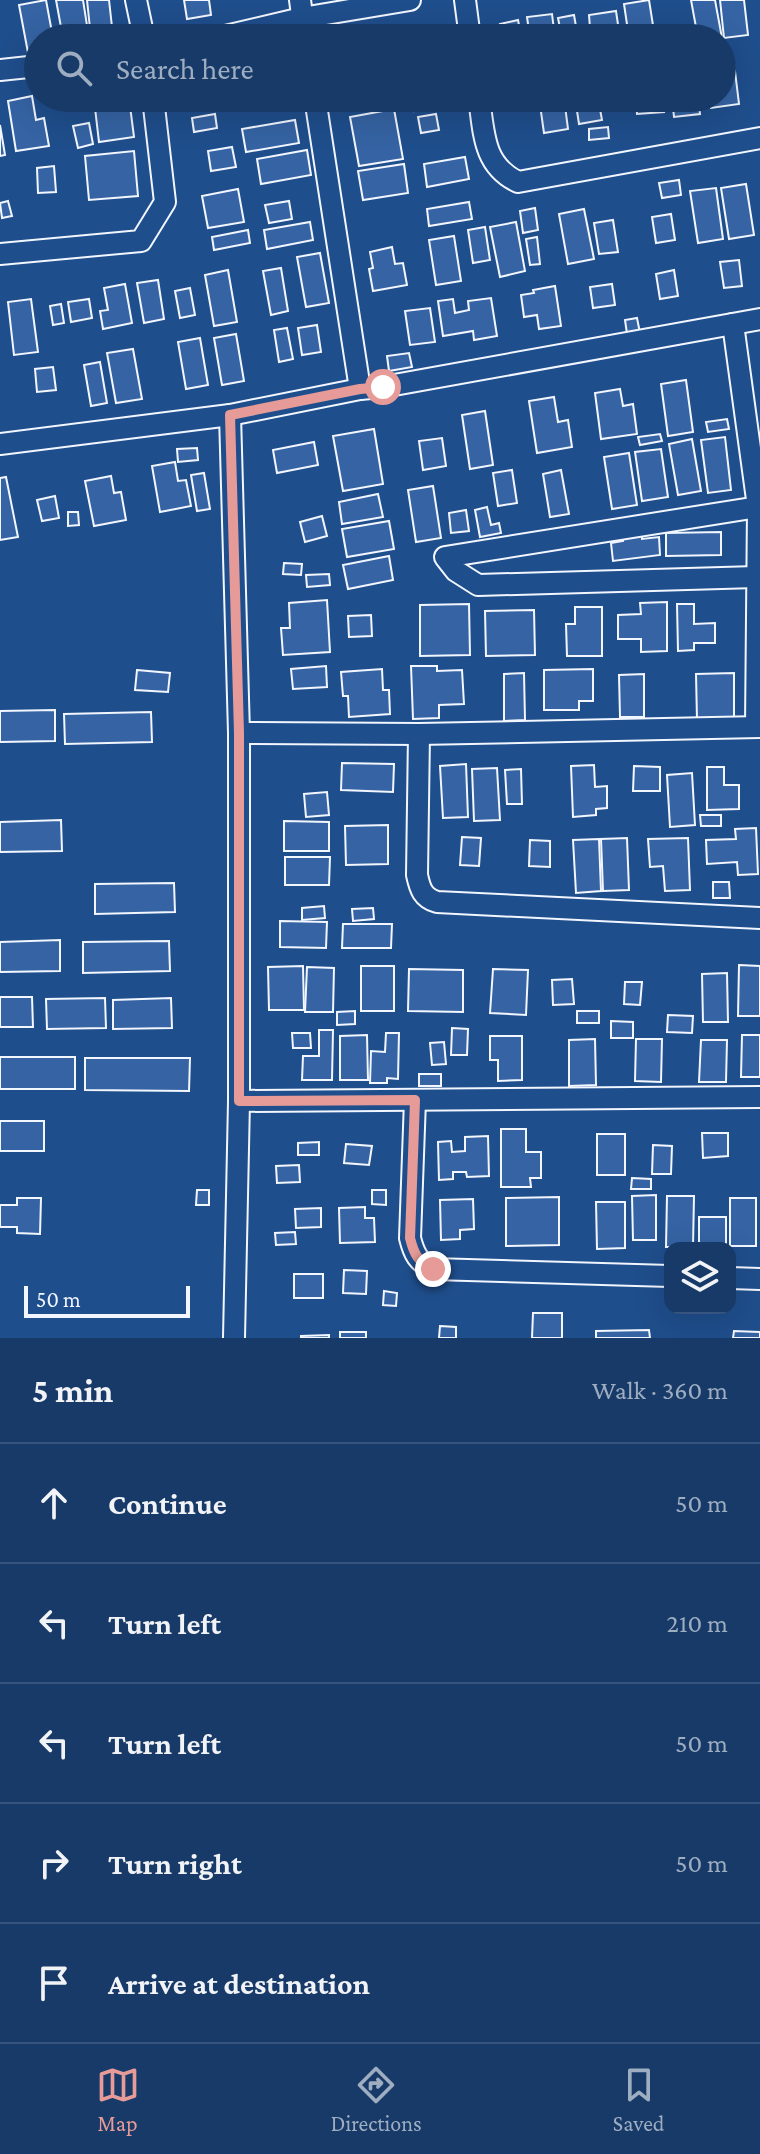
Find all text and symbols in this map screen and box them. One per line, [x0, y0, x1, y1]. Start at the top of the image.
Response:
search box [24, 24, 736, 112]
icon: search [52, 46, 96, 90]
text: Search here [116, 52, 254, 85]
route start [365, 369, 401, 405]
map controls [664, 1242, 736, 1314]
button: layers [664, 1242, 736, 1314]
route end [415, 1251, 451, 1287]
scale bar [24, 1282, 190, 1318]
text: 50 m [36, 1287, 81, 1312]
text: 5 min [32, 1372, 113, 1409]
text: Walk · 360 m [592, 1376, 728, 1405]
icon: ahead [32, 1481, 76, 1525]
text: Continue [108, 1487, 227, 1520]
text: 50 m [675, 1489, 728, 1518]
icon: left [32, 1601, 76, 1645]
text: Turn left [108, 1607, 221, 1640]
text: 210 m [667, 1609, 728, 1638]
icon: left [32, 1721, 76, 1765]
text: Turn left [108, 1727, 221, 1760]
text: 50 m [675, 1729, 728, 1758]
icon: right [32, 1841, 76, 1885]
text: Turn right [108, 1847, 242, 1880]
text: 50 m [675, 1849, 728, 1878]
icon: arrive [32, 1961, 76, 2005]
text: Arrive at destination [108, 1967, 370, 2000]
tab: Map [96, 2063, 140, 2136]
tab: Directions [331, 2063, 422, 2136]
tab: Saved [613, 2063, 664, 2136]

